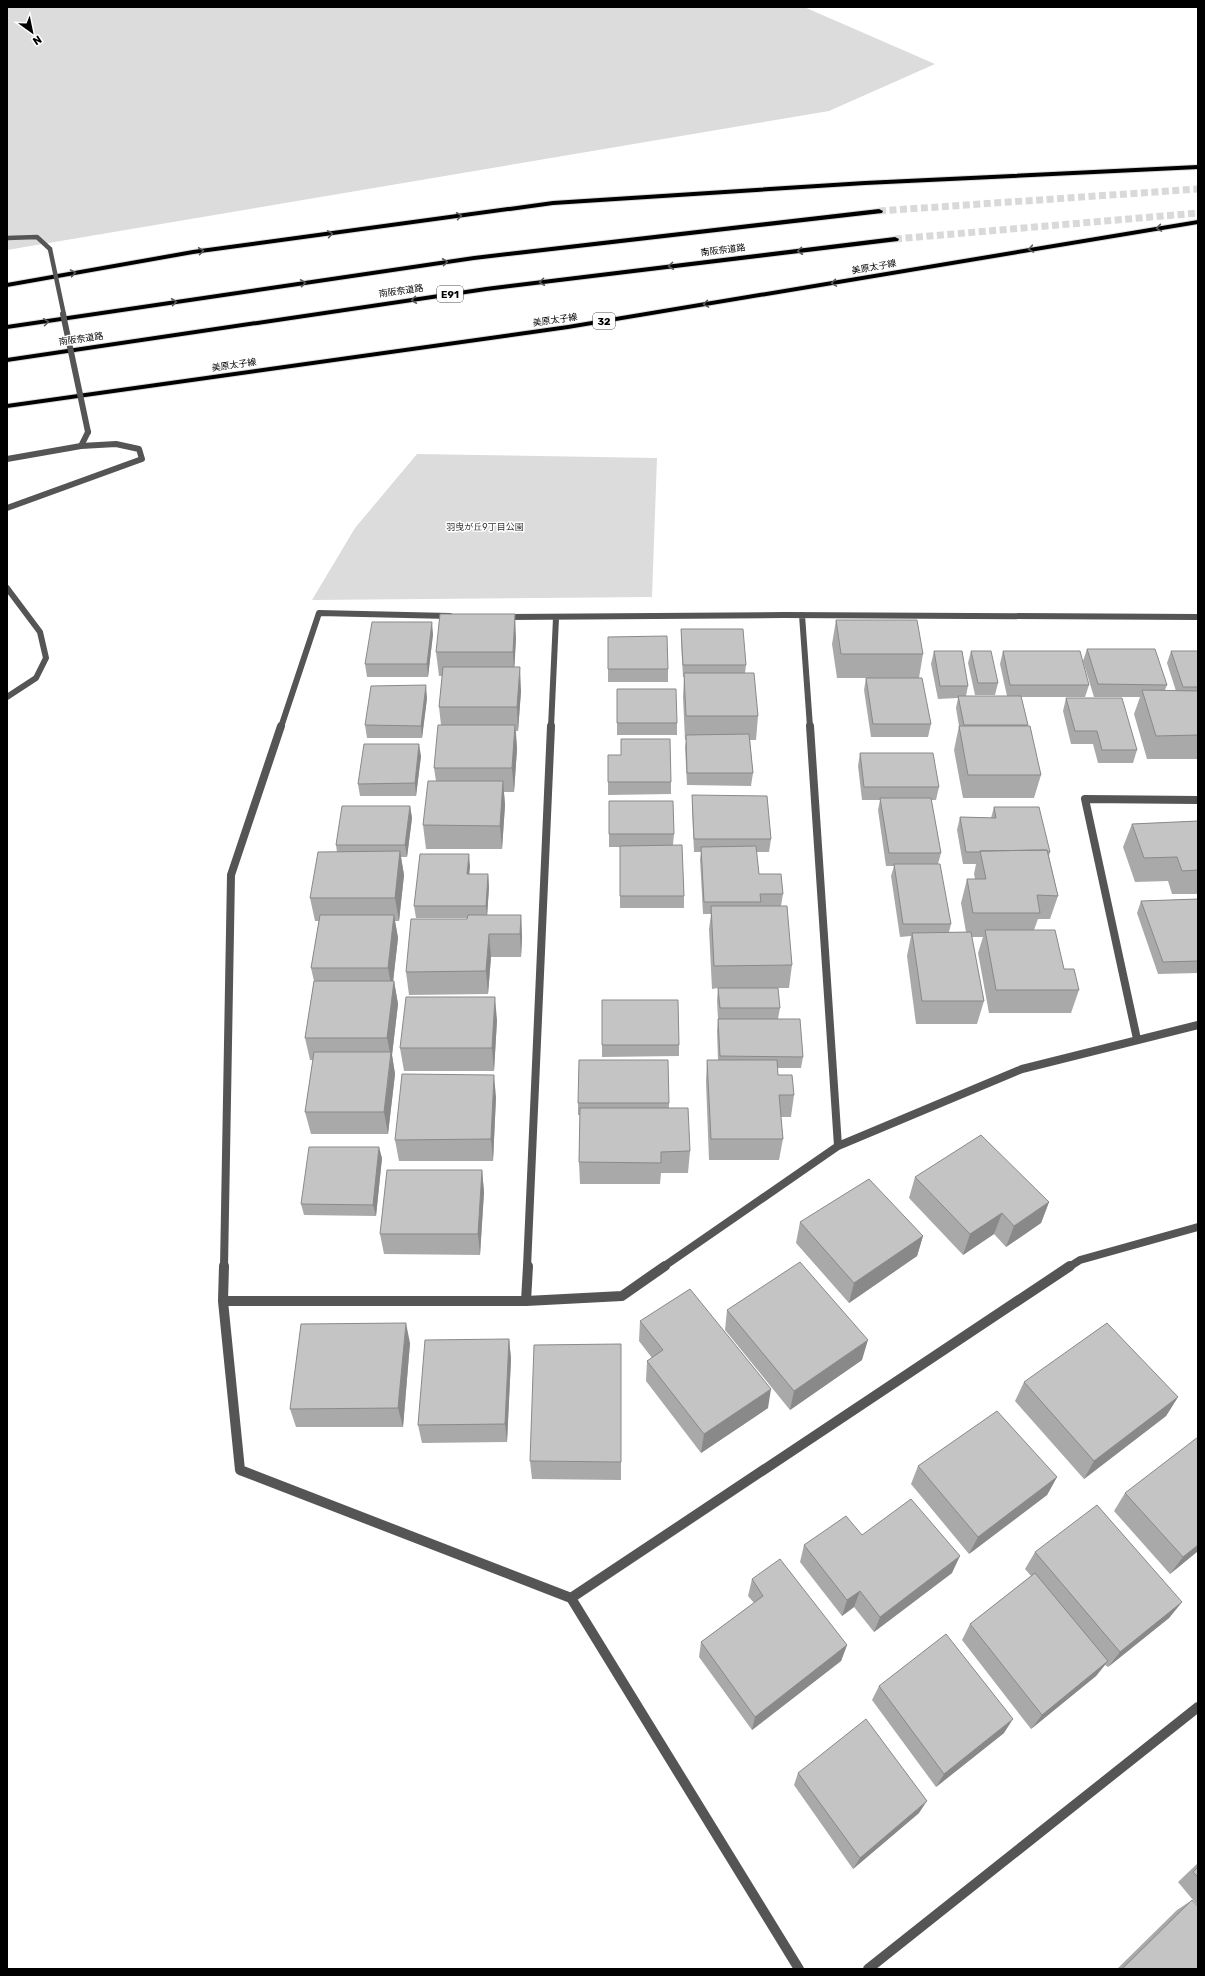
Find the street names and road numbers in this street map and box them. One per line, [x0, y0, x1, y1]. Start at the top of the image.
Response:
street label: 南阪奈道路 [700, 242, 746, 258]
street label: 美原太子線 [851, 258, 898, 276]
street label: 南阪奈道路 [378, 283, 424, 299]
road number: E91 [437, 286, 463, 302]
street label: 美原太子線 [532, 312, 579, 328]
road number: 32 [593, 313, 615, 329]
street label: 南阪奈道路 [58, 331, 104, 347]
street label: 美原太子線 [211, 357, 258, 373]

